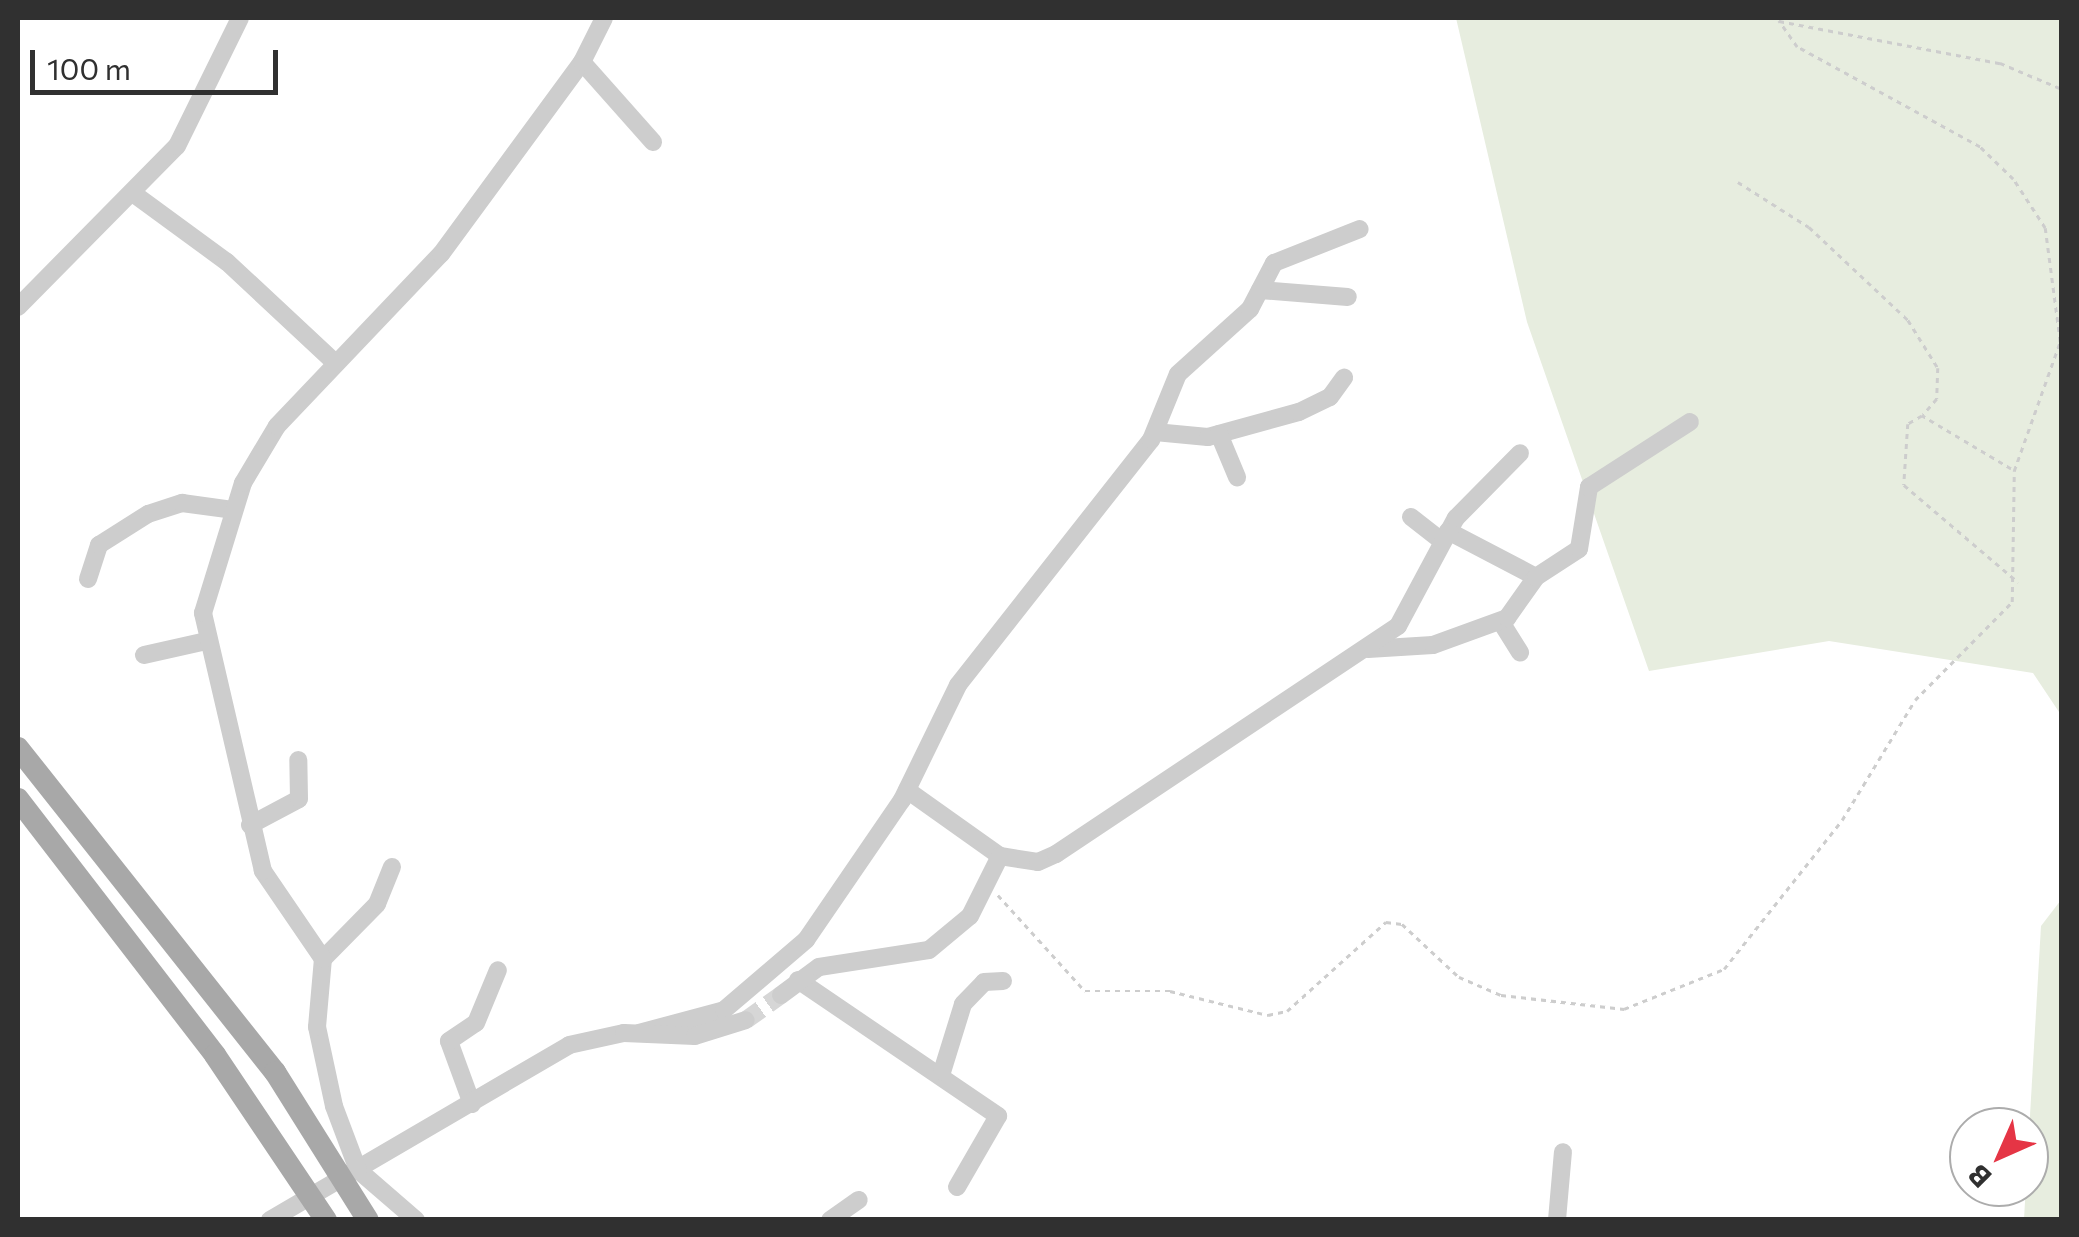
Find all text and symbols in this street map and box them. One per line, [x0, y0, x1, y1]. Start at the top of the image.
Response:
scale bar [35, 30, 282, 92]
text: 100 m [47, 49, 131, 86]
north arrow [1949, 1107, 2049, 1207]
text: B [1961, 1158, 1998, 1195]

